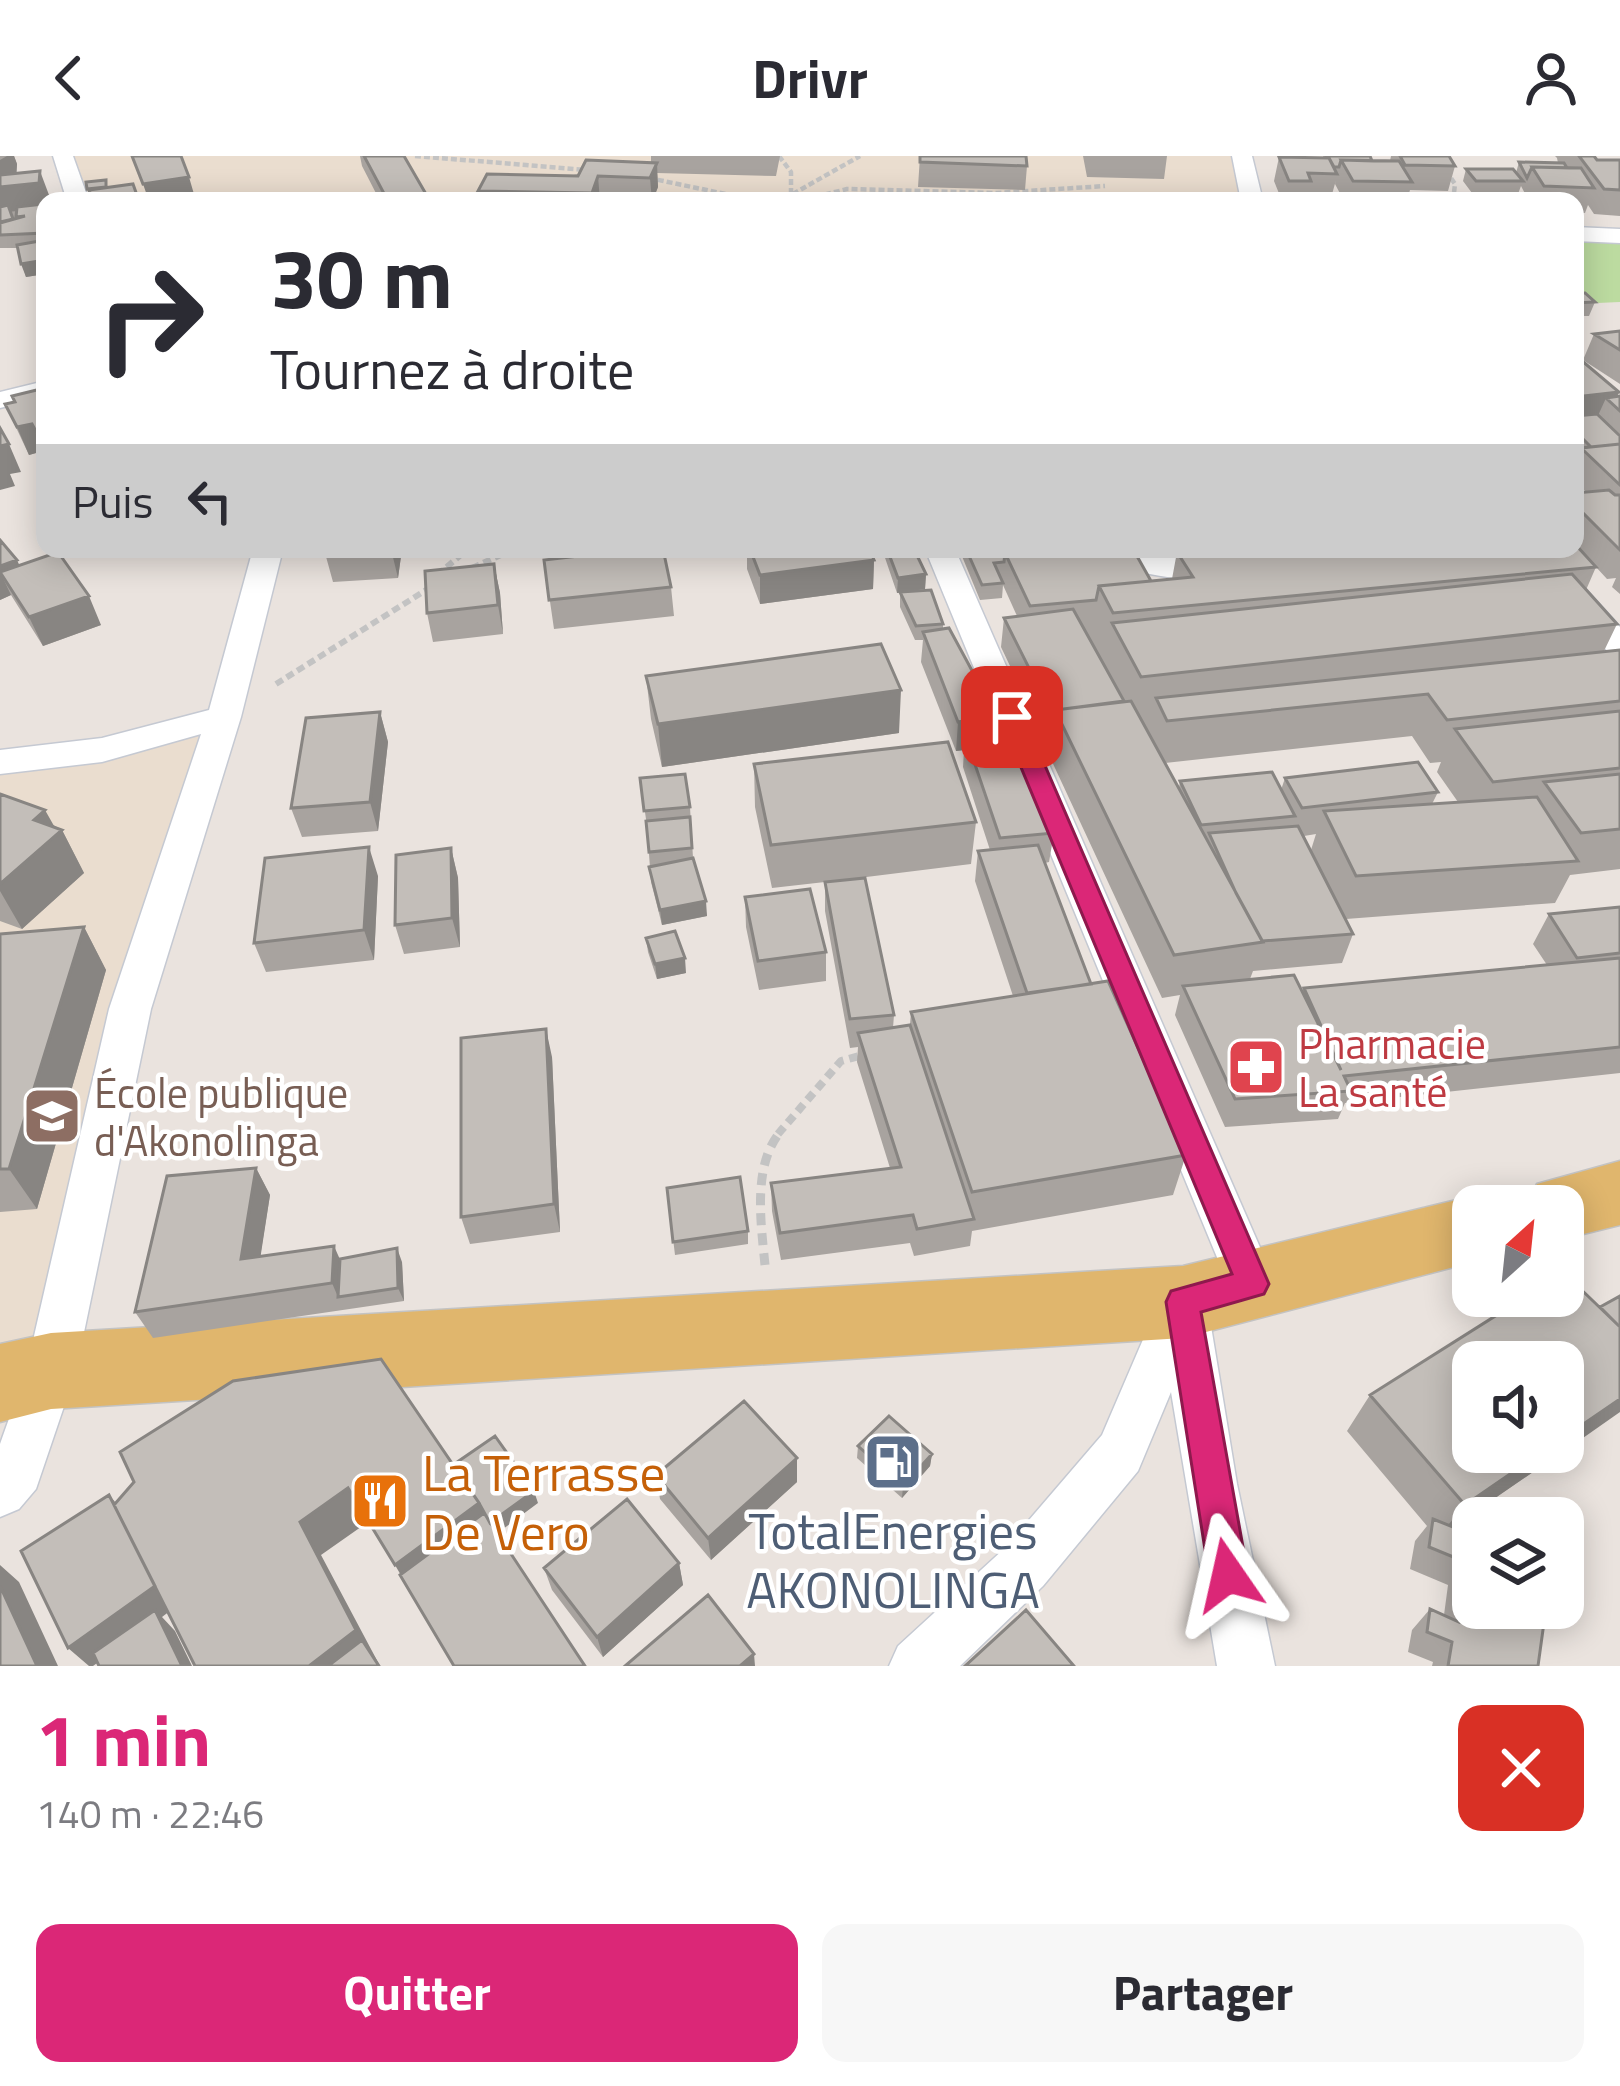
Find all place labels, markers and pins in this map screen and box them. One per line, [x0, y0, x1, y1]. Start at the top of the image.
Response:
pin [961, 666, 1063, 768]
place label: Pharmacie La santé [1298, 1011, 1486, 1123]
pharmacy icon: Pharmacie La santé [1225, 1036, 1287, 1098]
place label: École publique d'Akonolinga [94, 1060, 348, 1172]
school or university icon: École publique d'Akonolinga [21, 1085, 83, 1147]
fuel station icon: TotalEnergies AKONOLINGA [862, 1431, 924, 1493]
place label: La Terrasse De Vero [422, 1433, 665, 1570]
restaurant icon: La Terrasse De Vero [349, 1470, 411, 1532]
place label: TotalEnergies AKONOLINGA [746, 1491, 1040, 1628]

